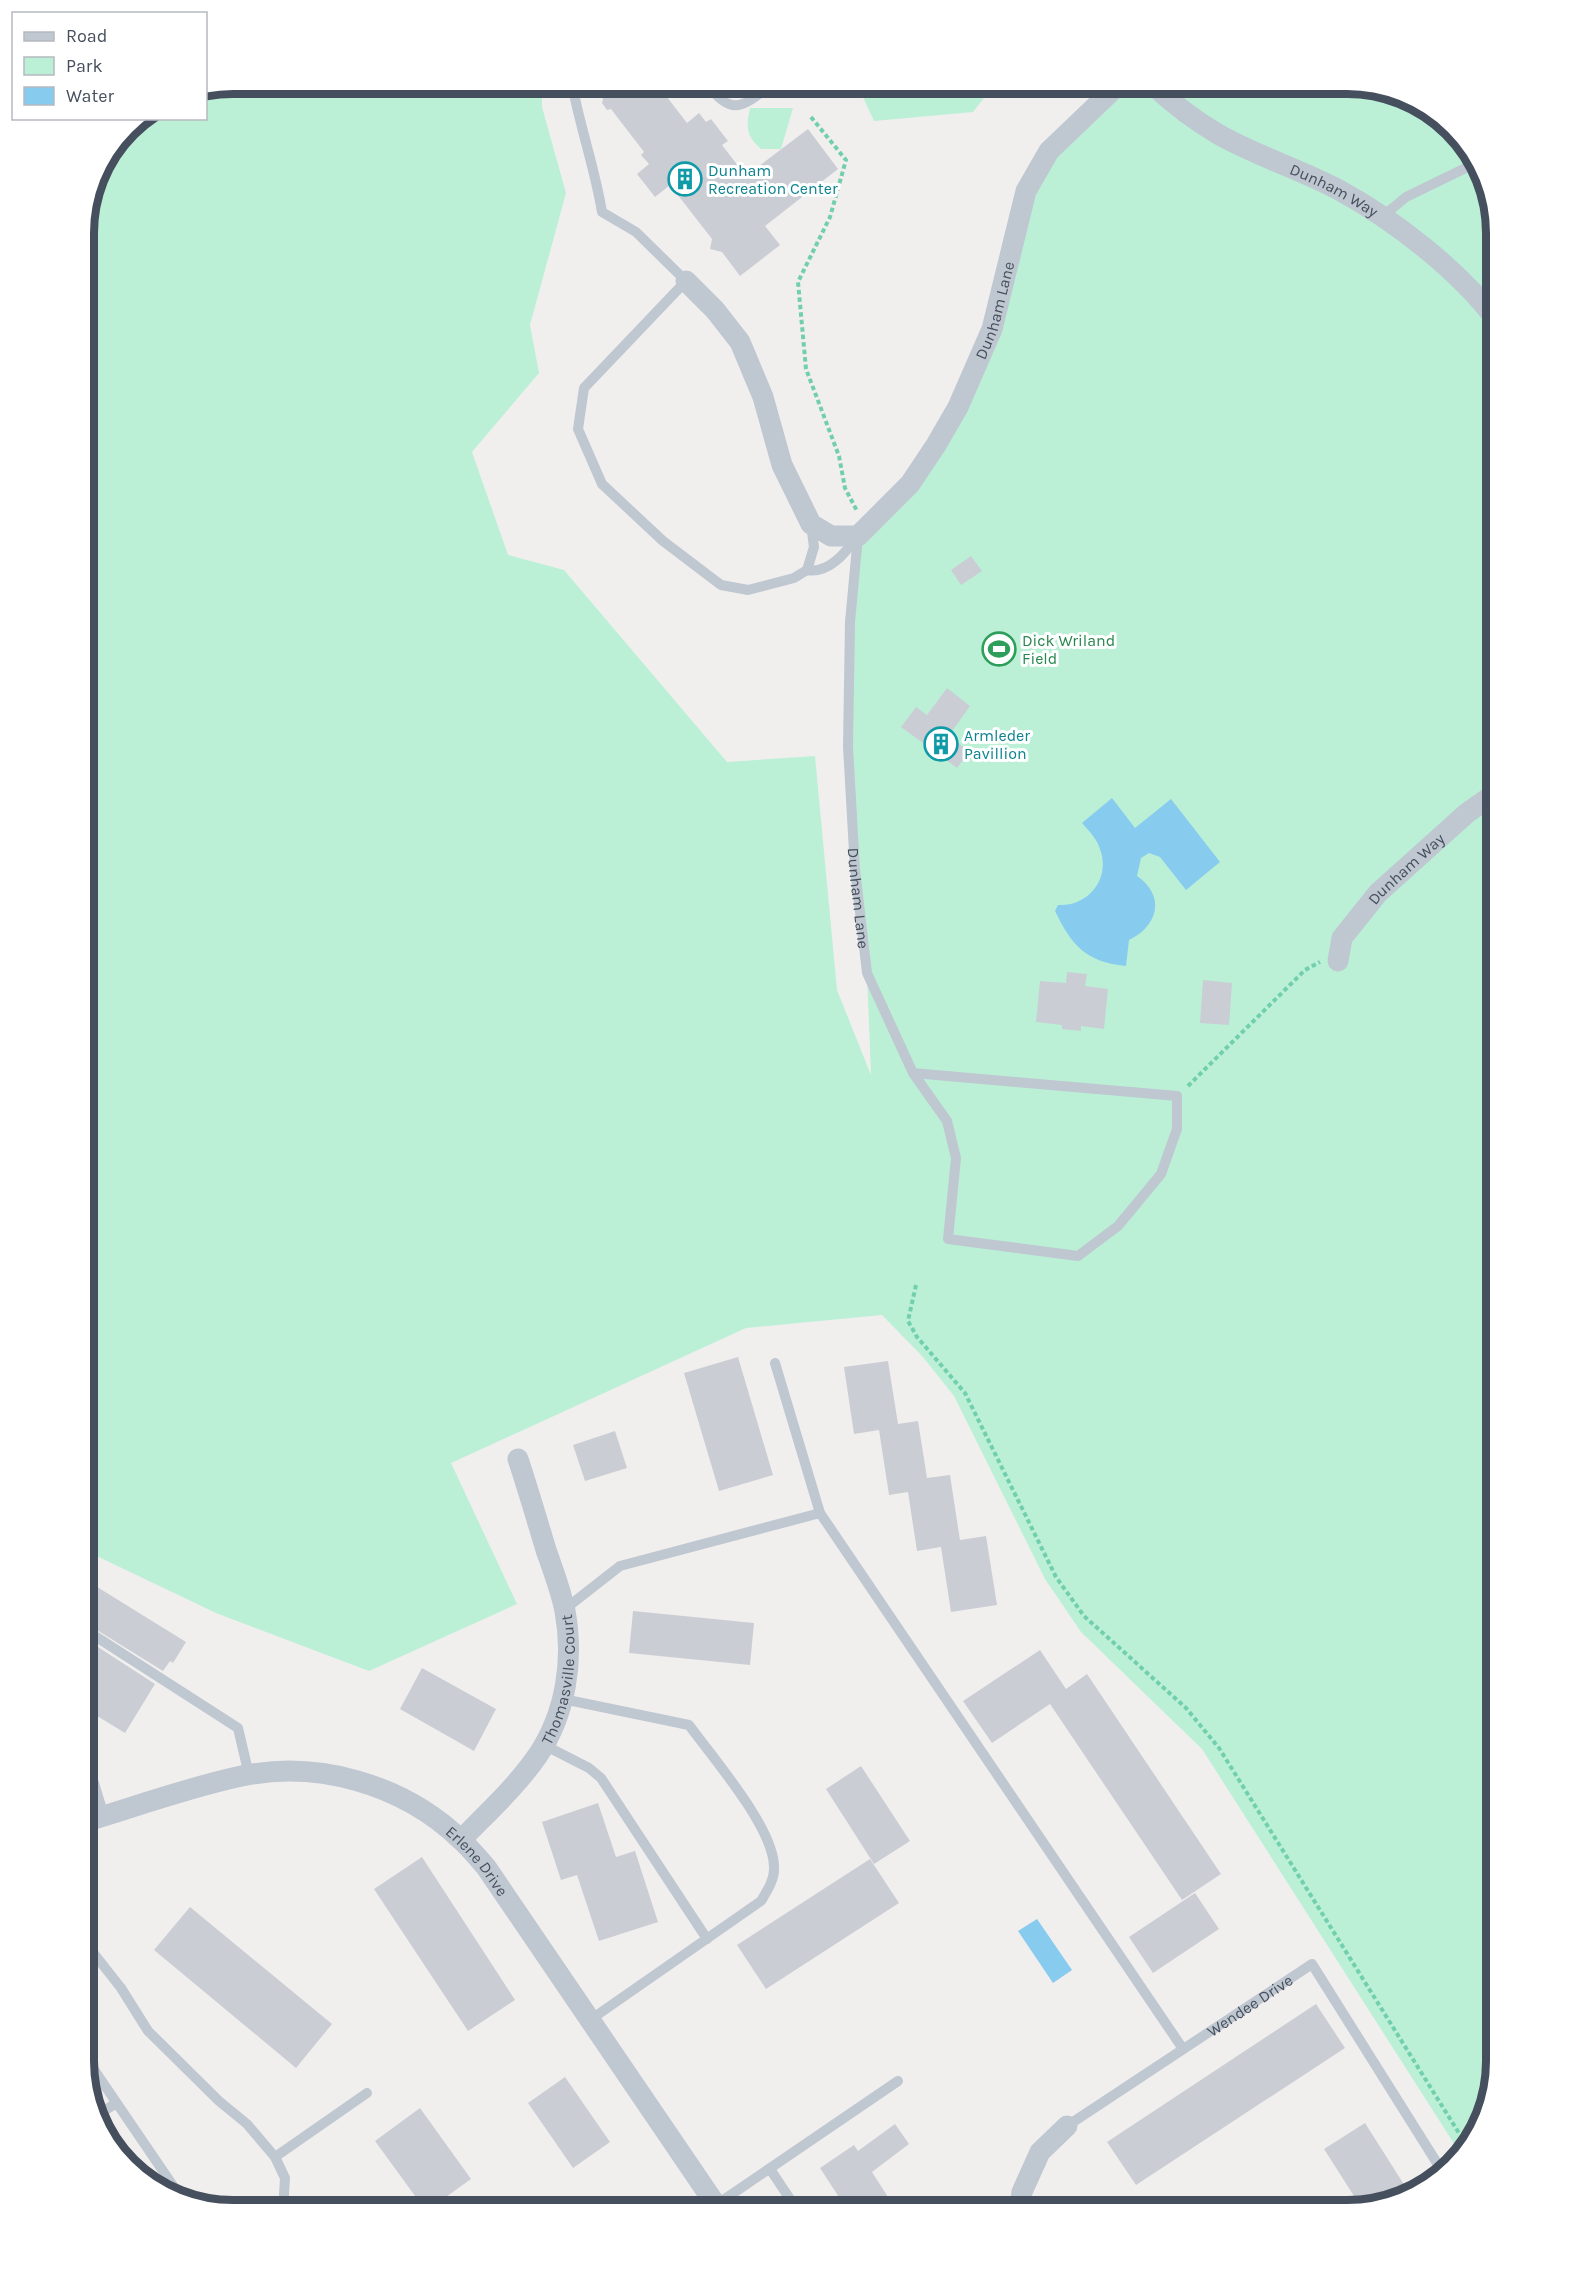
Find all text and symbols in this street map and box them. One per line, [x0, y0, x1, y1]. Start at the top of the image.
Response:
legend [12, 12, 207, 120]
text: Road [66, 25, 107, 47]
text: Park [66, 55, 103, 77]
text: Water [66, 85, 114, 107]
street label: Dunham Way [1287, 159, 1382, 221]
building icon: Dunham Recreation Center [667, 161, 703, 197]
place label: Dunham Recreation Center [708, 161, 838, 198]
street label: Dunham Lane [971, 259, 1018, 362]
sports icon: Dick Wriland Field [981, 631, 1017, 667]
place label: Dick Wriland Field [1022, 631, 1115, 668]
building icon: Armleder Pavillion [923, 726, 959, 762]
place label: Armleder Pavillion [964, 726, 1030, 763]
street label: Dunham Way [1363, 828, 1448, 908]
street label: Dunham Lane [844, 847, 874, 950]
street label: Thomasville Court [537, 1613, 578, 1748]
street label: Erlene Drive [442, 1821, 512, 1899]
street label: Wendee Drive [1203, 1970, 1296, 2040]

